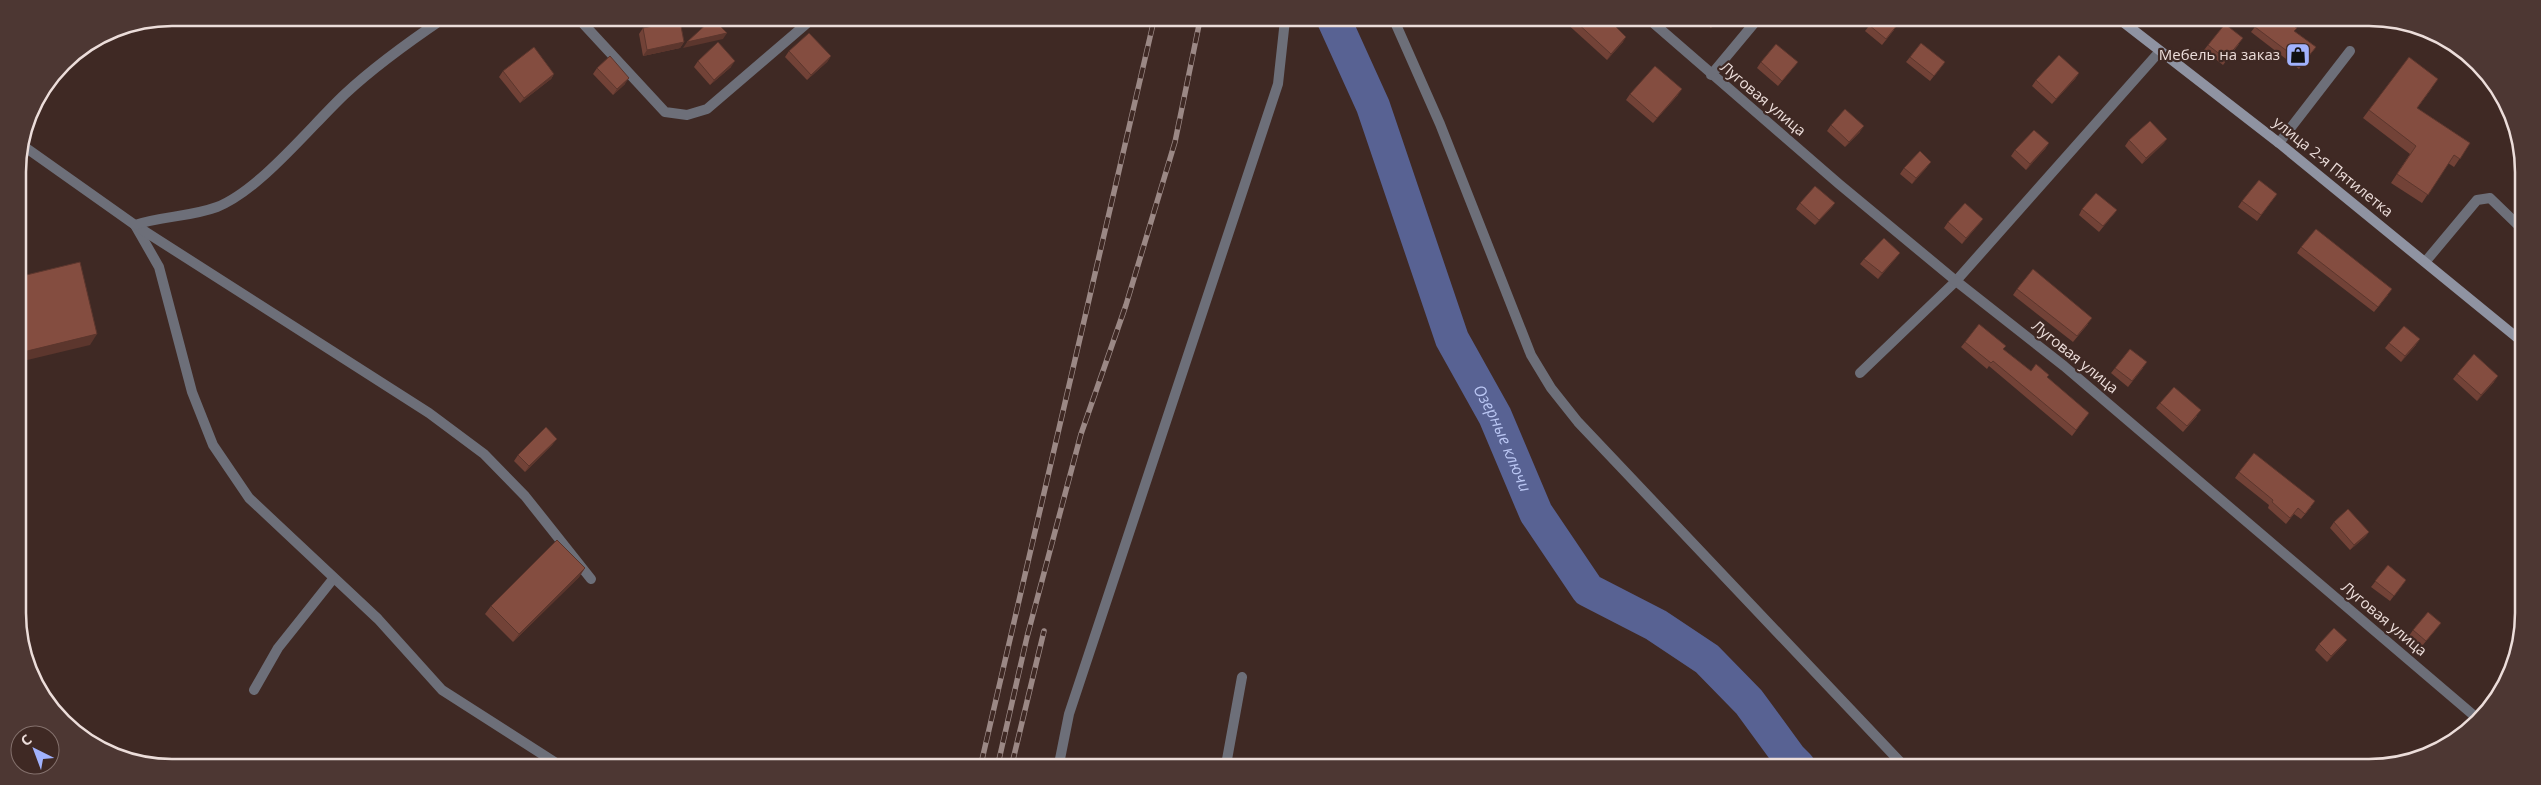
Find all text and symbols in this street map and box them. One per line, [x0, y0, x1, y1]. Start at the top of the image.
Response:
shop icon: Мебель на заказ [2285, 42, 2311, 68]
place label: Мебель на заказ [2159, 44, 2280, 64]
street label: Луговая улица [1717, 56, 1811, 140]
street label: улица 2-я Пятилетка [2269, 112, 2398, 221]
street label: Луговая улица [2028, 315, 2123, 397]
water label: Озерные ключи [1468, 380, 1537, 495]
street label: Луговая улица [2338, 576, 2432, 660]
north arrow [10, 725, 60, 775]
text: С [16, 730, 36, 750]

